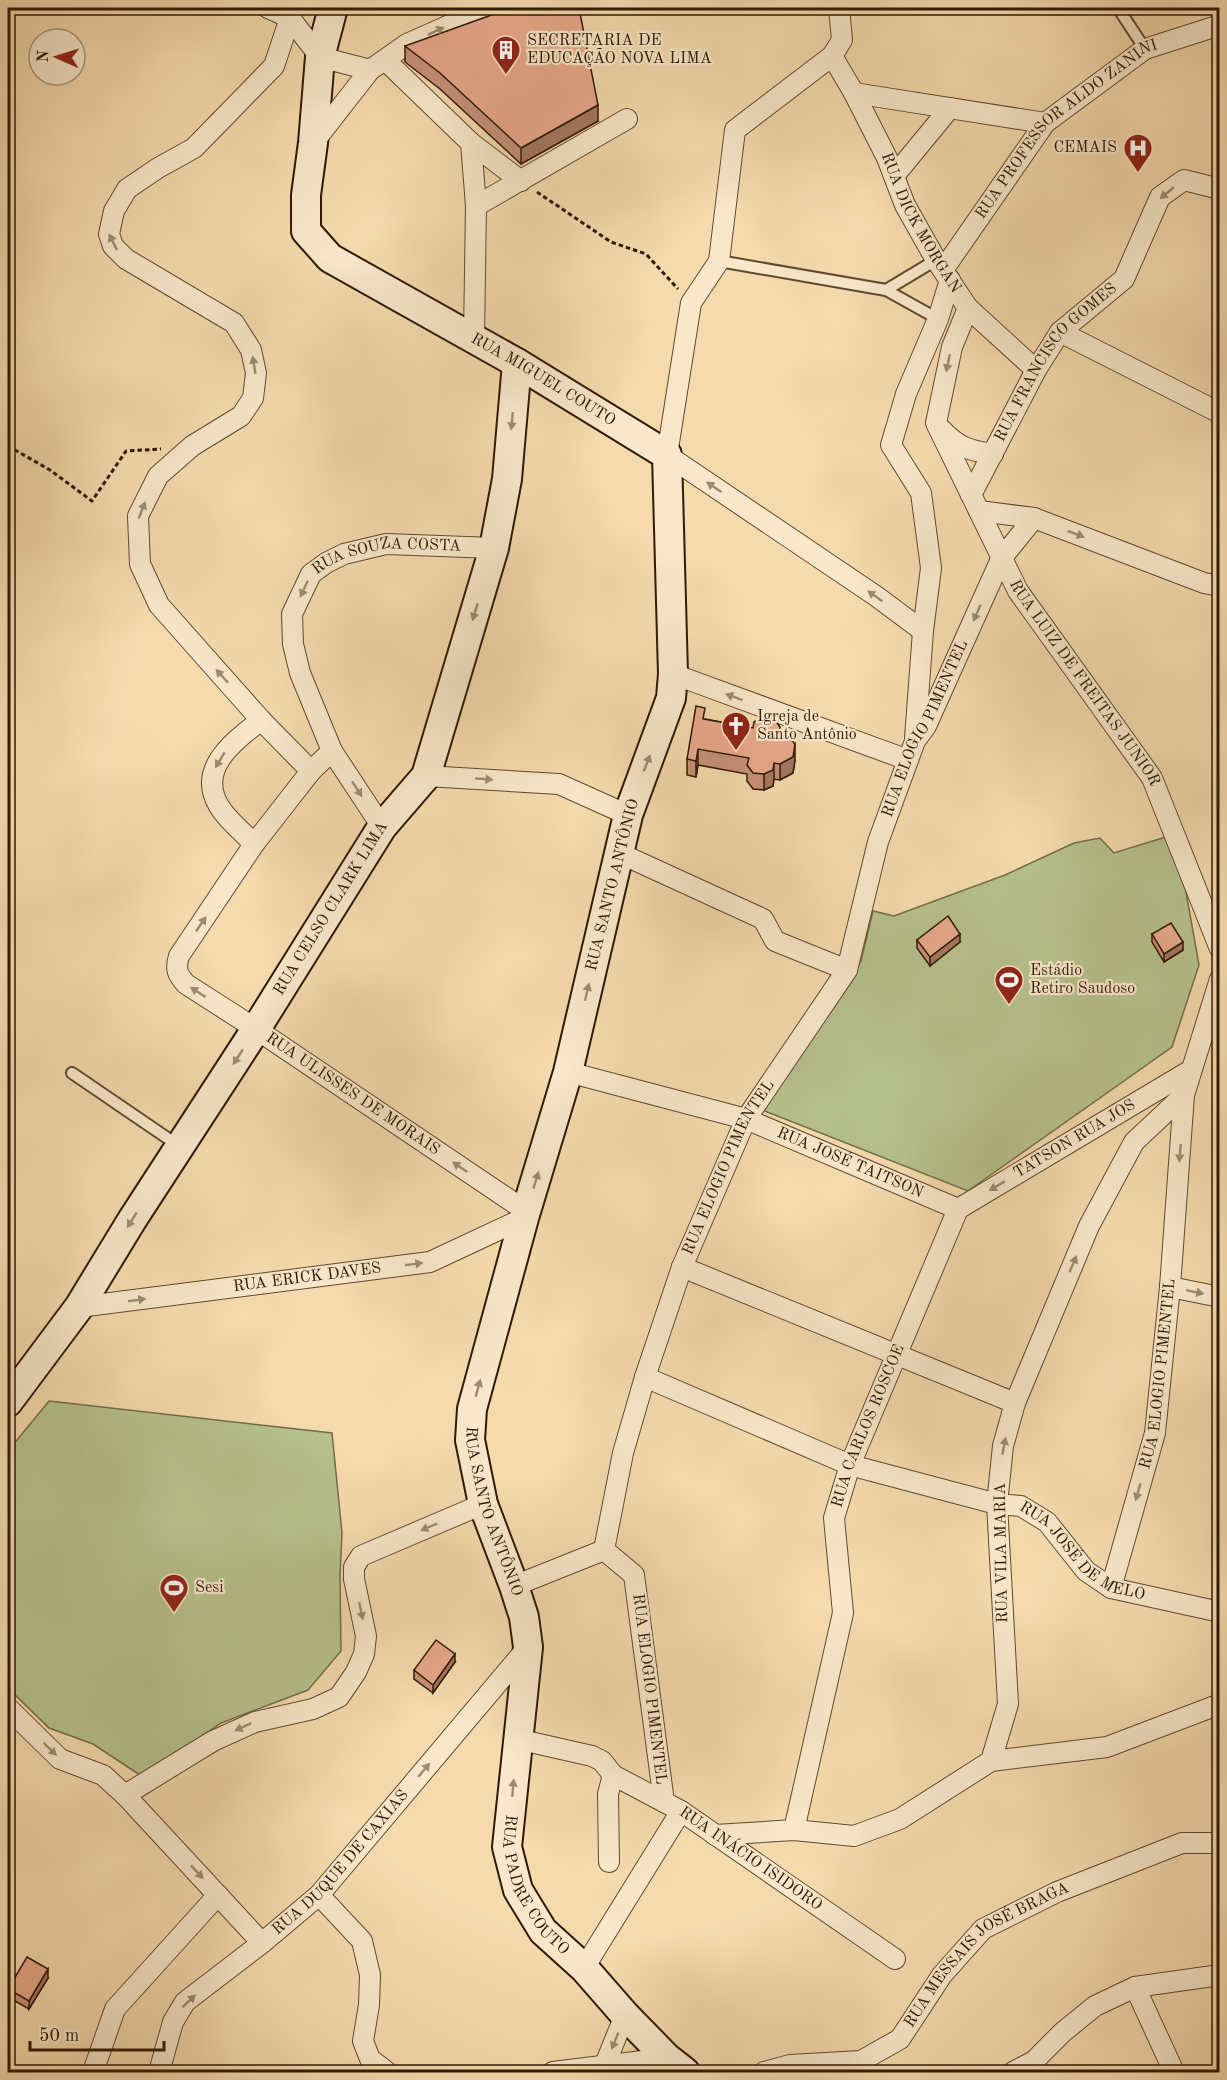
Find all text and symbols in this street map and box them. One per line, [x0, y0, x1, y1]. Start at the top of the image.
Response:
one-way arrow [427, 26, 445, 35]
north arrow [27, 27, 87, 87]
place label: SECRETARIA DE EDUCAÇÃO NOVA LIMA [527, 33, 712, 67]
building icon: SECRETARIA DE EDUCAÇÃO NOVA LIMA [490, 34, 522, 76]
street label: RUA PROFESSOR ALDO ZANINI [973, 38, 1160, 222]
text: N [36, 49, 52, 63]
hospital icon: CEMAIS [1122, 132, 1154, 174]
place label: CEMAIS [1053, 140, 1117, 156]
street label: RUA DICK MORGAN [878, 150, 964, 296]
one-way arrow [1160, 186, 1175, 199]
one-way arrow [109, 233, 119, 251]
street label: RUA FRANCISCO GOMES [992, 280, 1120, 445]
street label: RUA MIGUEL COUTO [468, 331, 618, 429]
one-way arrow [943, 354, 953, 372]
one-way arrow [249, 356, 258, 375]
one-way arrow [507, 411, 517, 430]
one-way arrow [706, 482, 722, 493]
one-way arrow [138, 501, 148, 519]
one-way arrow [1067, 530, 1085, 539]
street label: RUA SOUZA COSTA [310, 535, 462, 578]
street label: RUA LUIZ DE FREITAS JUNIOR [1006, 577, 1162, 788]
one-way arrow [300, 580, 309, 597]
one-way arrow [868, 590, 884, 602]
one-way arrow [470, 603, 479, 621]
one-way arrow [972, 604, 982, 622]
street label: RUA ELOGIO PIMENTEL [880, 638, 971, 820]
one-way arrow [216, 669, 229, 684]
one-way arrow [725, 691, 743, 701]
place label: Igreja de Santo Antônio [757, 709, 857, 743]
church icon: Igreja de Santo Antônio [720, 710, 752, 752]
one-way arrow [214, 752, 225, 768]
one-way arrow [643, 754, 652, 772]
one-way arrow [475, 775, 494, 784]
one-way arrow [351, 781, 362, 797]
street label: RUA SANTO ANTÔNIO [580, 796, 642, 973]
street label: RUA CELSO CLARK LIMA [271, 819, 391, 998]
one-way arrow [195, 916, 206, 933]
place label: Estádio Retiro Saudoso [1030, 963, 1135, 997]
sports icon: Estádio Retiro Saudoso [993, 964, 1025, 1006]
one-way arrow [583, 982, 592, 1001]
one-way arrow [190, 987, 206, 998]
street label: RUA ULISSES DE MORAIS [263, 1030, 443, 1158]
one-way arrow [232, 1048, 243, 1065]
street label: RUA ELOGIO PIMENTEL [680, 1077, 778, 1258]
street label: TATSON RUA JOS [1011, 1097, 1139, 1182]
street label: RUA JOSÉ TAITSON [774, 1125, 926, 1201]
one-way arrow [1175, 1144, 1184, 1163]
one-way arrow [452, 1161, 469, 1172]
one-way arrow [532, 1171, 541, 1189]
one-way arrow [989, 1180, 1005, 1191]
one-way arrow [126, 1212, 137, 1228]
one-way arrow [1069, 1255, 1078, 1273]
one-way arrow [405, 1259, 424, 1269]
street label: RUA ERICK DAVES [232, 1260, 382, 1295]
street label: RUA ELOGIO PIMENTEL [1137, 1278, 1179, 1471]
one-way arrow [1186, 1288, 1205, 1297]
one-way arrow [128, 1295, 147, 1304]
street label: RUA CARLOS ROSCOE [830, 1342, 908, 1510]
one-way arrow [473, 1379, 483, 1397]
street label: RUA SANTO ANTÔNIO [462, 1426, 525, 1598]
one-way arrow [1000, 1436, 1009, 1455]
street label: RUA VILA MARIA [993, 1483, 1011, 1623]
one-way arrow [1133, 1483, 1142, 1501]
street label: RUA JOSÉ DE MELO [1016, 1499, 1146, 1603]
one-way arrow [420, 1523, 438, 1532]
sports icon: Sesi [158, 1572, 190, 1614]
place label: Sesi [195, 1580, 224, 1596]
street label: RUA ELOGIO PIMENTEL [629, 1593, 669, 1785]
one-way arrow [356, 1602, 366, 1621]
one-way arrow [234, 1723, 251, 1732]
one-way arrow [42, 1741, 56, 1755]
one-way arrow [417, 1763, 430, 1778]
one-way arrow [508, 1778, 518, 1797]
street label: RUA DUQUE DE CAXIAS [270, 1787, 412, 1938]
street label: RUA INÁCIO ISIDORO [676, 1804, 825, 1914]
street label: RUA PADRE COUTO [499, 1814, 572, 1958]
one-way arrow [189, 1865, 203, 1879]
street label: RUA MESSAIS JOSÉ BRAGA [902, 1880, 1071, 2031]
one-way arrow [182, 1994, 196, 2008]
scale bar [30, 2014, 164, 2052]
text: 50 m [39, 2027, 79, 2045]
one-way arrow [609, 2032, 619, 2050]

